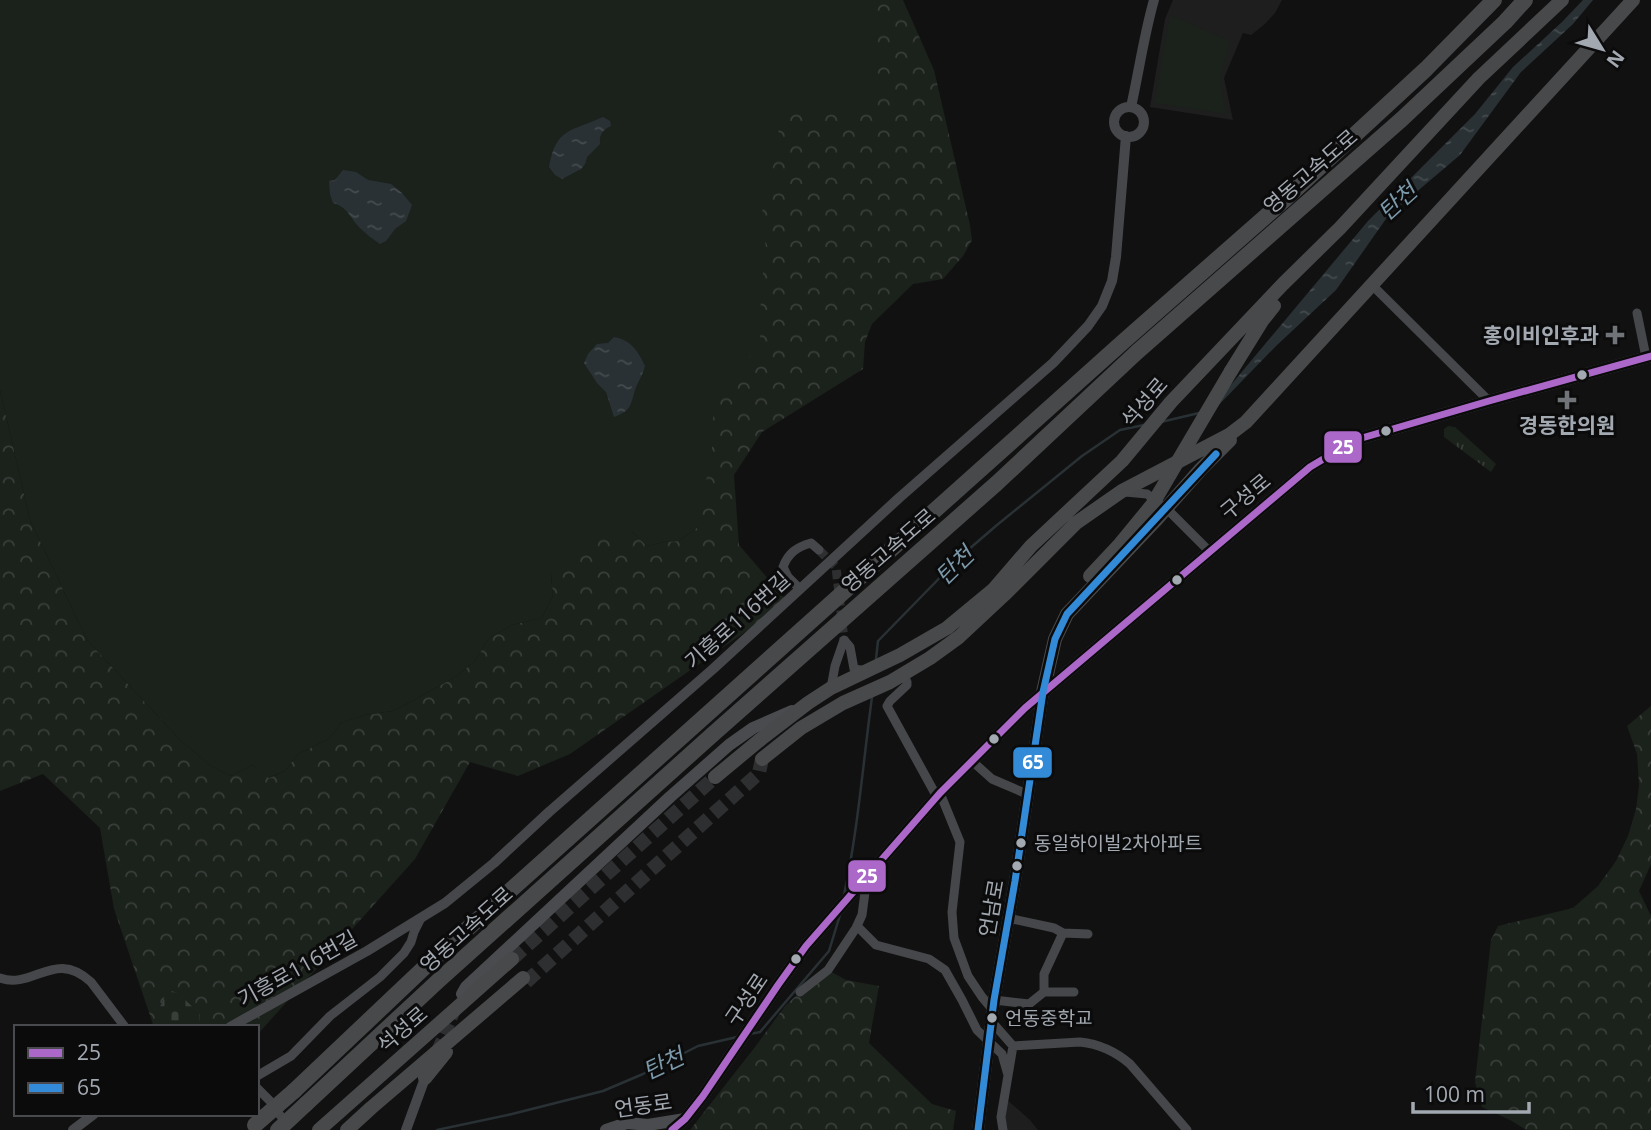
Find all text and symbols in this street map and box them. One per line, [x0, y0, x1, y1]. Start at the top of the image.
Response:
north arrow [1567, 14, 1637, 84]
text: N [1601, 45, 1631, 73]
street label: 영동고속도로 [1257, 122, 1363, 220]
water label: 탄천 [1371, 173, 1426, 227]
place label: 홍이비인후과 [1483, 321, 1599, 349]
marker: 홍이비인후과 [1605, 325, 1625, 345]
unlabelled marker [1575, 368, 1589, 382]
street label: 석성로 [1114, 371, 1174, 433]
marker: 경동한의원 [1557, 390, 1577, 410]
place label: 경동한의원 [1519, 411, 1615, 439]
unlabelled marker [1379, 424, 1393, 438]
line badge: 25 [1323, 430, 1363, 464]
text: 25 [1332, 434, 1354, 460]
street label: 구성로 [1214, 467, 1276, 525]
street label: 영동고속도로 [835, 501, 941, 599]
water label: 탄천 [928, 537, 982, 591]
street label: 기흥로116번길 [678, 565, 796, 675]
unlabelled marker [1170, 573, 1184, 587]
unlabelled marker [987, 732, 1001, 746]
line badge: 65 [1012, 746, 1053, 779]
text: 65 [1022, 749, 1044, 775]
place label: 동일하이빌2차아파트 [1034, 830, 1202, 856]
marker: 동일하이빌2차아파트 [1014, 836, 1028, 850]
line badge: 25 [847, 859, 887, 893]
unlabelled marker [1010, 859, 1024, 873]
text: 25 [856, 863, 878, 889]
street label: 언남로 [972, 877, 1010, 939]
street label: 영동고속도로 [414, 880, 518, 978]
street label: 기흥로116번길 [232, 924, 362, 1012]
unlabelled marker [789, 952, 803, 966]
street label: 구성로 [718, 967, 774, 1031]
street label: 석성로 [371, 999, 433, 1059]
place label: 언동중학교 [1005, 1005, 1092, 1031]
marker: 언동중학교 [985, 1011, 999, 1025]
legend [14, 1025, 259, 1116]
text: 25 [77, 1038, 101, 1066]
water label: 탄천 [637, 1038, 692, 1086]
scale bar [1413, 1070, 1528, 1114]
text: 65 [77, 1073, 101, 1101]
text: 100 m [1424, 1080, 1485, 1108]
street label: 언동로 [612, 1087, 674, 1123]

